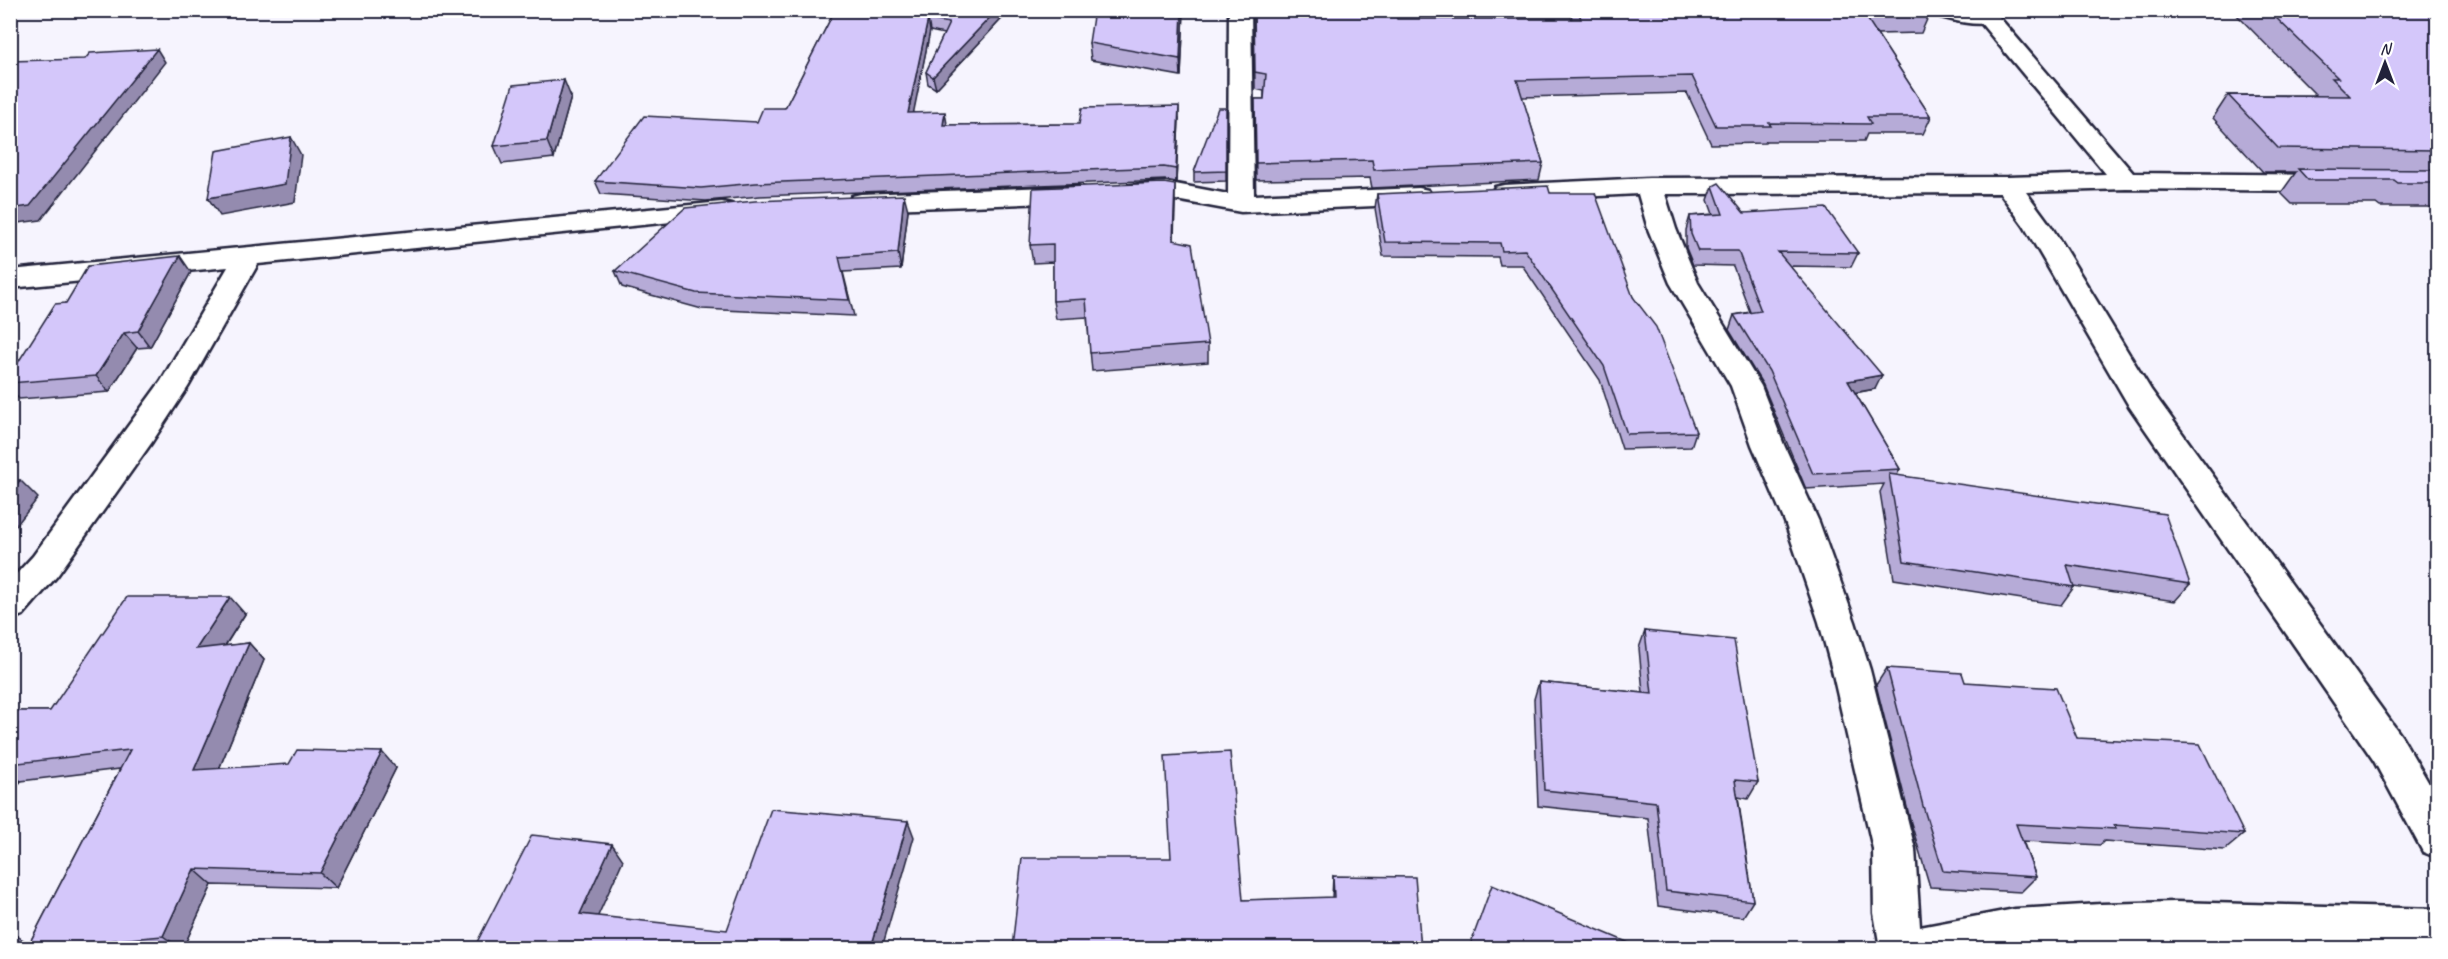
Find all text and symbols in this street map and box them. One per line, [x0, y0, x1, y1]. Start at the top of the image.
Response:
north arrow [2355, 33, 2415, 93]
text: N [2380, 39, 2393, 59]

